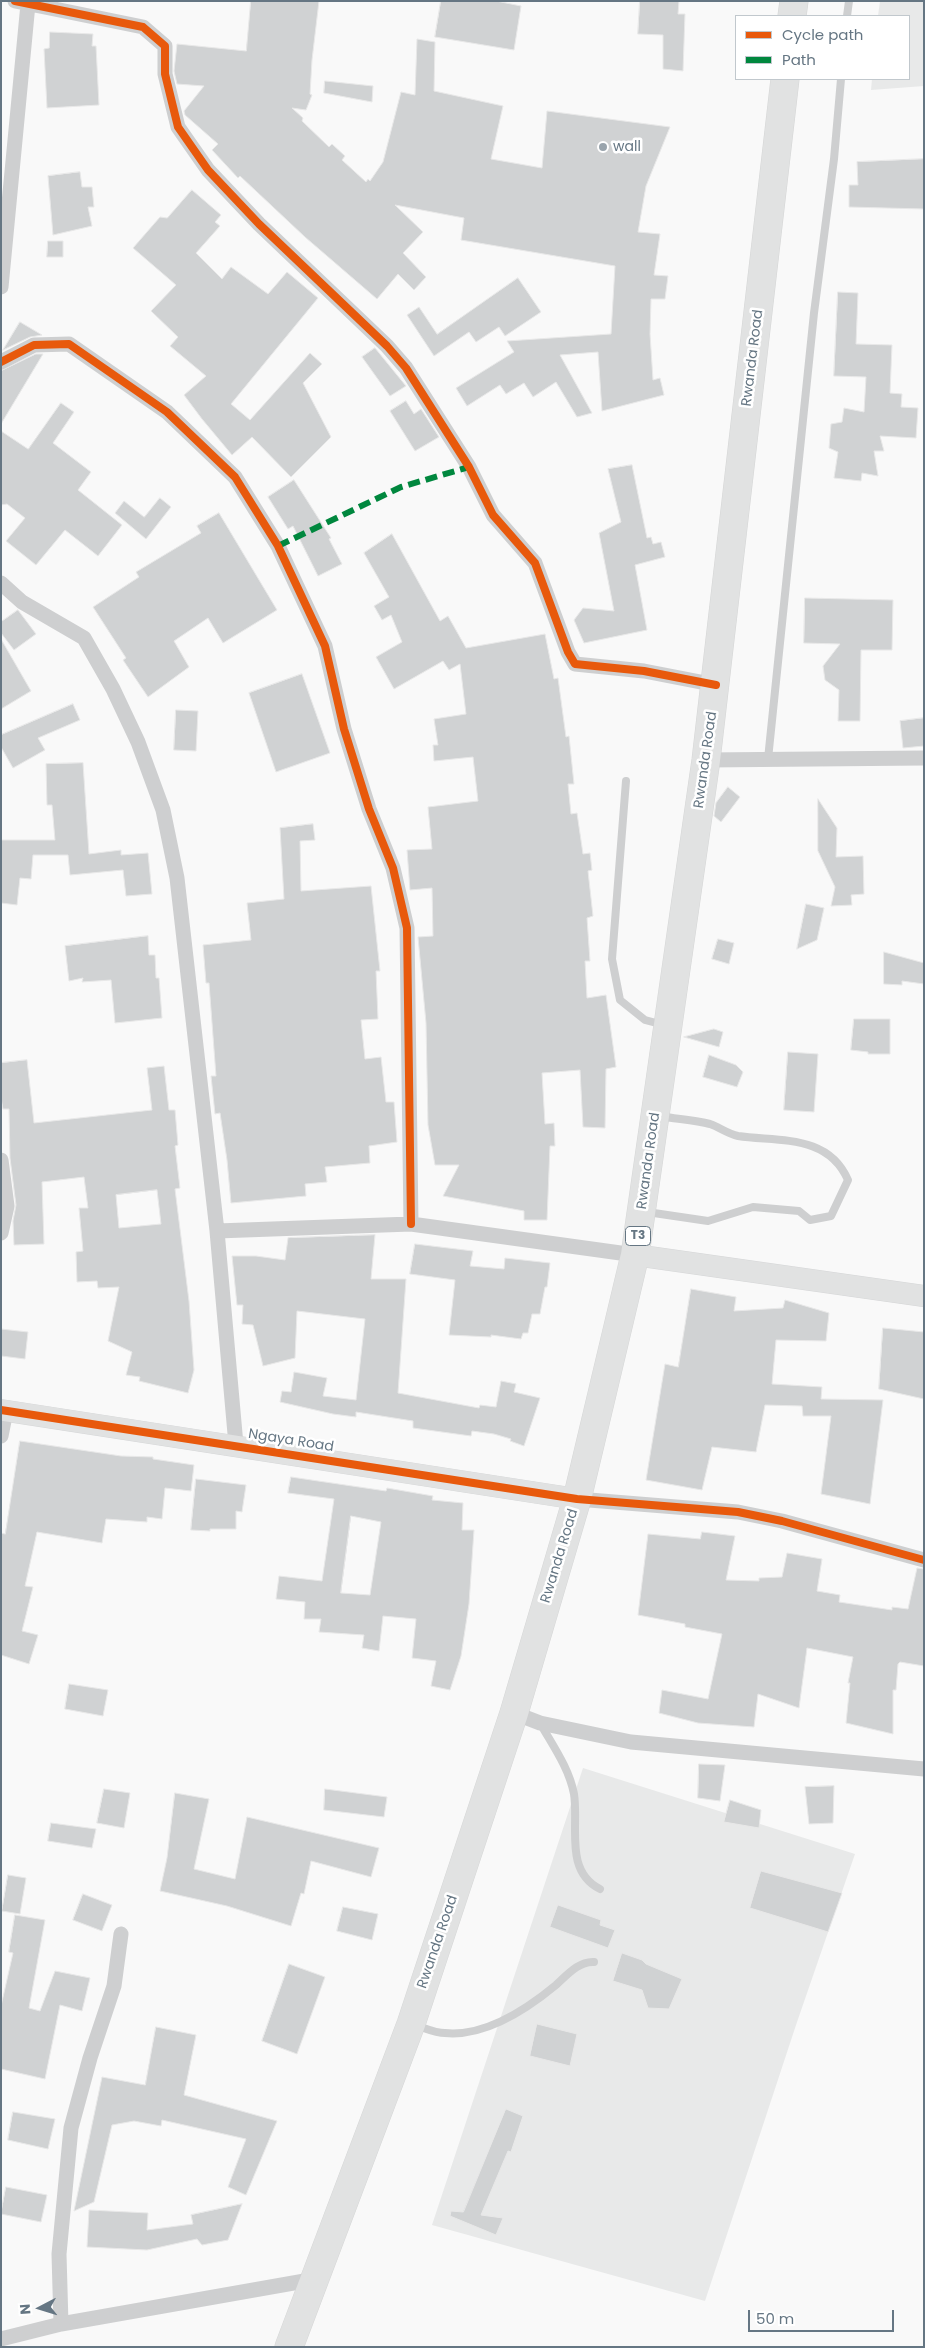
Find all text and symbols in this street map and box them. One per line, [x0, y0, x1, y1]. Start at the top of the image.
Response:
legend [735, 15, 910, 80]
text: Cycle path [782, 24, 863, 45]
text: Path [782, 49, 816, 70]
place label: wall [613, 139, 641, 155]
marker: wall [597, 141, 609, 153]
street label: Rwanda Road [739, 309, 767, 407]
street label: Rwanda Road [691, 711, 721, 809]
street label: Rwanda Road [634, 1112, 664, 1210]
road number: T3 [626, 1226, 650, 1246]
street label: Ngaya Road [247, 1426, 335, 1456]
street label: Rwanda Road [538, 1507, 582, 1605]
street label: Rwanda Road [414, 1893, 462, 1991]
north arrow [15, 2283, 65, 2333]
scale bar [750, 2300, 896, 2332]
text: N [15, 2303, 35, 2315]
text: 50 m [756, 2308, 794, 2329]

